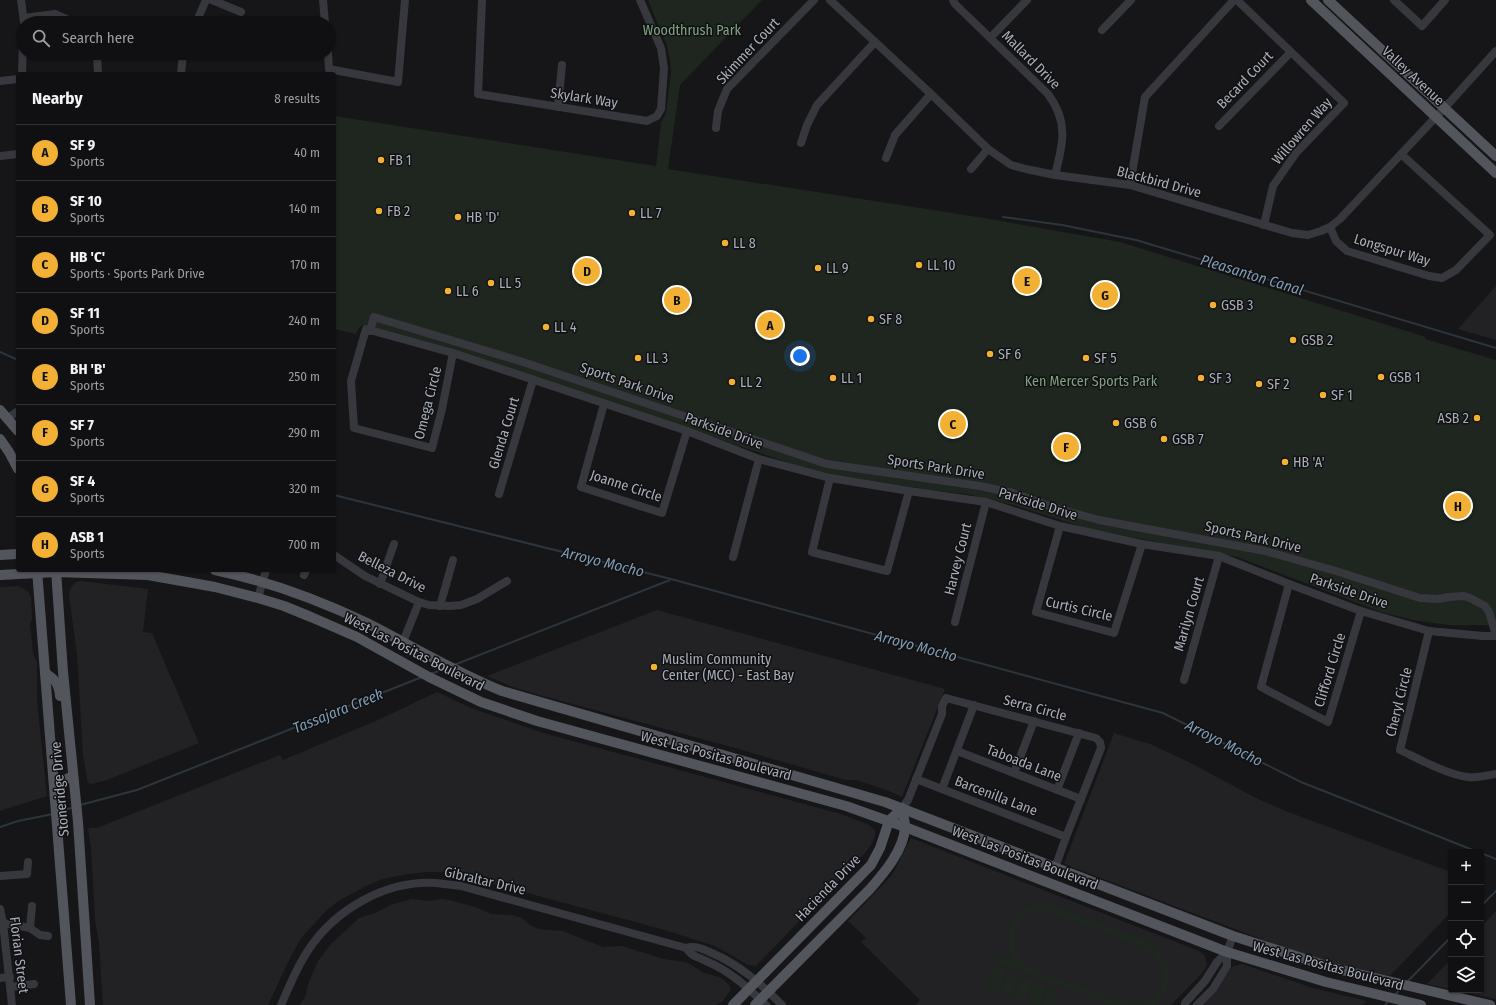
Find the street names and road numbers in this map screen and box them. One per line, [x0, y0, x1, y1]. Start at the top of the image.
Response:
street label: Skimmer Court [713, 14, 783, 88]
street label: Mallard Drive [998, 27, 1064, 93]
street label: Valley Avenue [1378, 43, 1448, 109]
street label: Becard Court [1213, 47, 1277, 112]
street label: Skylark Way [549, 84, 620, 112]
street label: Willowren Way [1268, 94, 1336, 168]
street label: Blackbird Drive [1115, 163, 1203, 201]
street label: Longspur Way [1352, 230, 1433, 270]
street label: Sports Park Drive [578, 359, 676, 407]
street label: Omega Circle [411, 365, 445, 441]
street label: Glenda Court [485, 394, 523, 471]
street label: Parkside Drive [683, 409, 765, 453]
street label: Sports Park Drive [886, 451, 986, 483]
street label: Joanne Circle [588, 466, 664, 506]
street label: Parkside Drive [996, 484, 1080, 524]
street label: Sports Park Drive [1203, 518, 1303, 556]
street label: Harvey Court [941, 521, 975, 597]
street label: Belleza Drive [355, 548, 429, 596]
street label: Parkside Drive [1308, 570, 1390, 612]
street label: Marilyn Court [1170, 574, 1208, 653]
street label: Curtis Circle [1044, 593, 1114, 625]
street label: West Las Positas Boulevard [341, 609, 487, 695]
street label: Clifford Circle [1311, 631, 1349, 709]
street label: Cheryl Circle [1382, 665, 1416, 739]
street label: Serra Circle [1001, 691, 1069, 725]
street label: West Las Positas Boulevard [639, 728, 793, 784]
street label: Stoneridge Drive [47, 741, 73, 837]
street label: Taboada Lane [984, 741, 1064, 785]
street label: Barcenilla Lane [952, 772, 1040, 820]
street label: West Las Positas Boulevard [949, 822, 1101, 894]
street label: Hacienda Drive [792, 851, 864, 925]
street label: Gibraltar Drive [443, 863, 527, 899]
street label: Florian Street [6, 916, 32, 995]
street label: West Las Positas Boulevard [1251, 938, 1405, 994]

